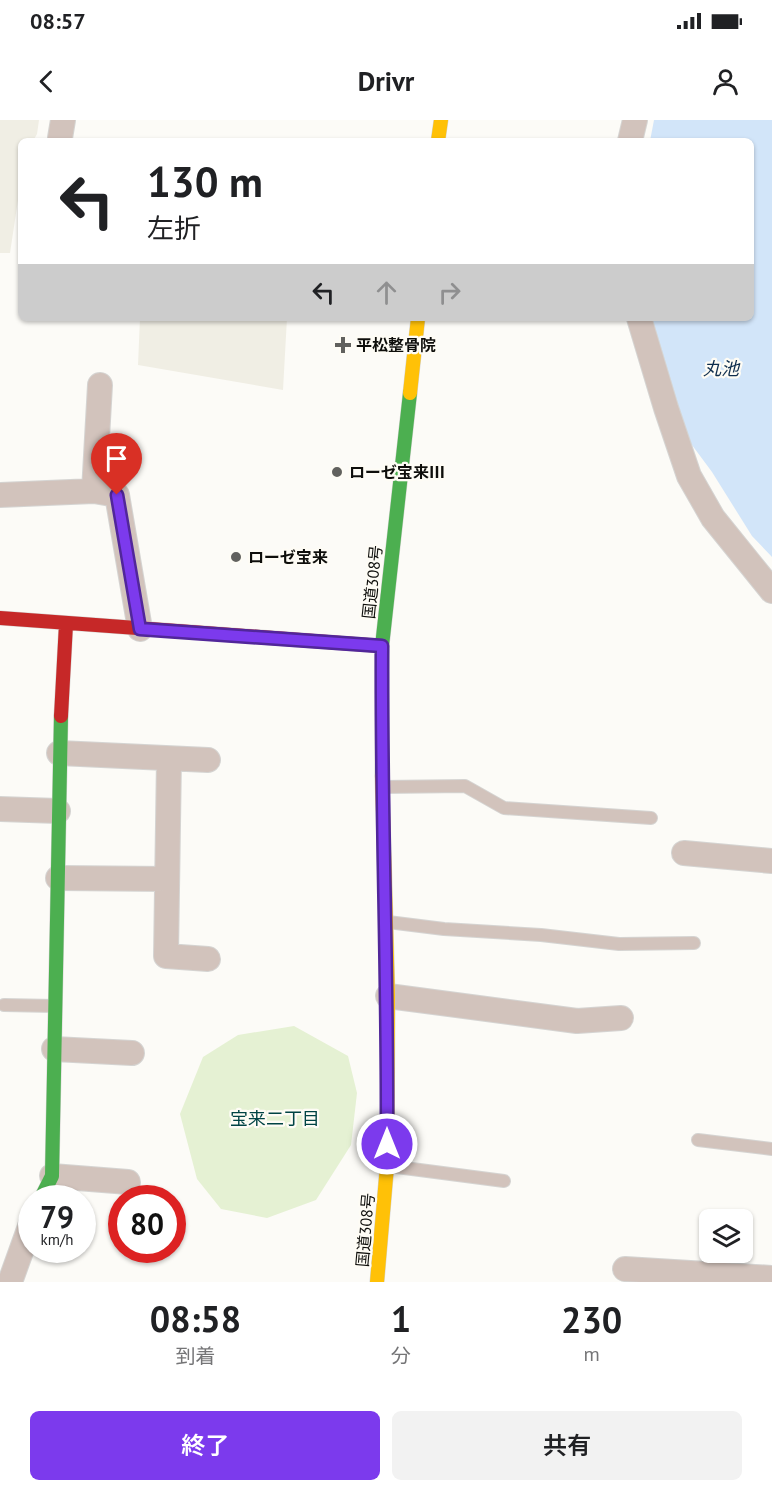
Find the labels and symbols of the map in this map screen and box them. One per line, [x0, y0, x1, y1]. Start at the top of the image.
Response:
place label: 平松整骨院 [356, 335, 436, 355]
marker: 平松整骨院 [334, 336, 352, 354]
water label: 丸池 [703, 357, 741, 380]
pin [91, 433, 142, 495]
place label: ローゼ宝来Ⅲ [349, 462, 445, 482]
marker: ローゼ宝来Ⅲ [330, 465, 344, 479]
street label: 国道308号 [358, 544, 386, 620]
place label: ローゼ宝来 [248, 547, 328, 567]
marker: ローゼ宝来 [229, 550, 243, 564]
district label: 宝来二丁目 [230, 1107, 320, 1130]
position arrow [355, 1112, 419, 1176]
speed limit sign: 80 [108, 1185, 186, 1263]
street label: 国道308号 [352, 1192, 378, 1268]

